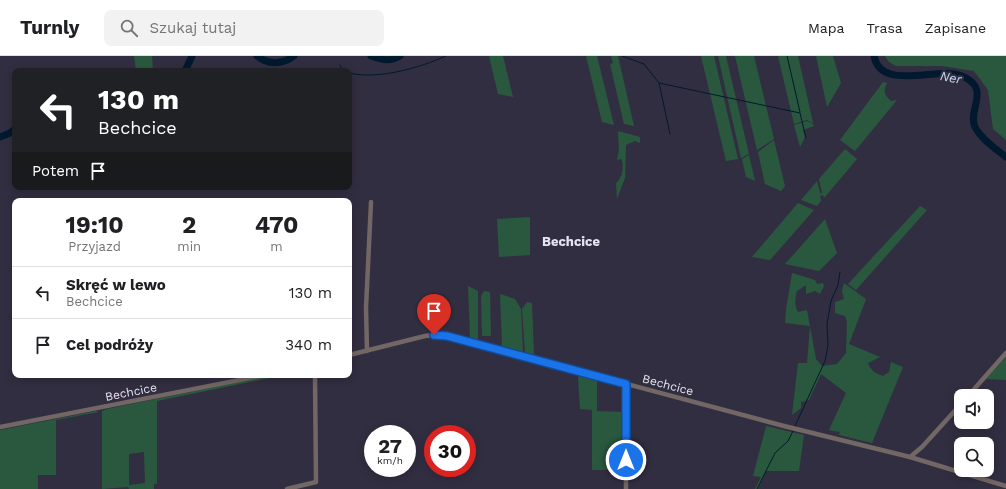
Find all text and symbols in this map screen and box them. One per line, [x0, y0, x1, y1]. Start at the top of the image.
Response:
search box [104, 10, 384, 46]
text: Turnly [20, 16, 80, 39]
icon: search [118, 17, 140, 39]
text: Szukaj tutaj [150, 19, 236, 37]
text: Mapa [808, 20, 844, 36]
text: Trasa [866, 20, 903, 36]
text: Zapisane [925, 20, 986, 36]
water label: Ner [939, 68, 964, 87]
text: 130 m [98, 83, 179, 116]
icon: left [32, 84, 84, 136]
text: Bechcice [98, 117, 177, 138]
icon: arrive [87, 160, 109, 182]
text: Potem [32, 162, 79, 180]
text: 19:10 [66, 211, 124, 239]
text: 2 [182, 211, 196, 239]
text: 470 [255, 211, 298, 239]
district label: Bechcice [542, 234, 600, 249]
text: Przyjazd [68, 239, 121, 254]
text: min [177, 239, 201, 254]
text: m [270, 239, 283, 254]
text: Skręć w lewo [66, 276, 166, 294]
icon: left [32, 282, 54, 304]
text: 130 m [289, 284, 332, 302]
text: Bechcice [66, 294, 123, 309]
pin [417, 294, 451, 335]
icon: arrive [423, 300, 445, 322]
icon: arrive [32, 334, 54, 356]
text: Cel podróży [66, 336, 153, 354]
text: 340 m [285, 336, 332, 354]
street label: Bechcice [641, 371, 695, 399]
street label: Bechcice [104, 380, 158, 404]
map controls [954, 389, 994, 477]
button: sound [954, 389, 994, 429]
speed limit sign: 30 [424, 425, 476, 477]
text: 27 [378, 434, 402, 458]
button: search [954, 437, 994, 477]
position arrow [605, 439, 647, 481]
text: km/h [377, 455, 403, 466]

